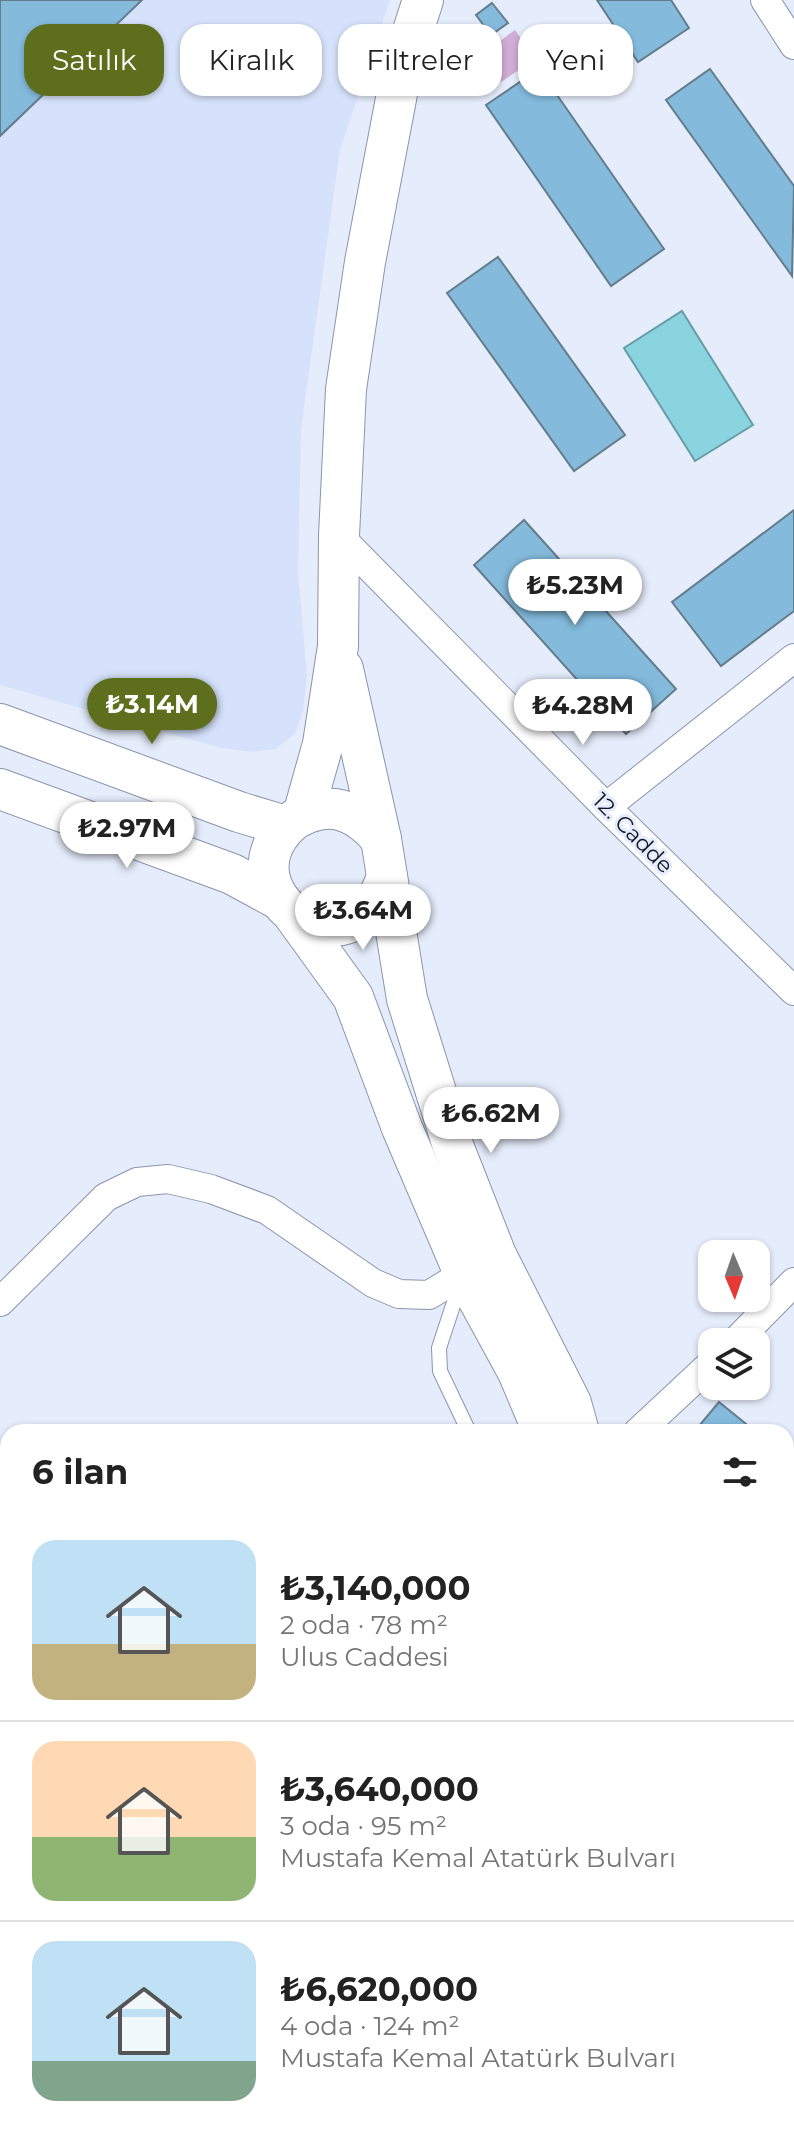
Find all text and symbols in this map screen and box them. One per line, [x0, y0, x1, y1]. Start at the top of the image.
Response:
chip: Satılık [24, 24, 164, 96]
chip: Kiralık [180, 24, 322, 96]
chip: Filtreler [338, 24, 502, 96]
chip: Yeni [518, 24, 633, 96]
pin: ₺5.23M [510, 559, 640, 627]
text: ₺5.23M [526, 569, 624, 601]
pin: ₺3.14M [87, 678, 217, 746]
pin: ₺4.28M [518, 679, 648, 747]
text: ₺3.14M [105, 688, 199, 720]
text: ₺4.28M [532, 689, 634, 721]
street label: 12. Cadde [587, 787, 679, 879]
pin: ₺2.97M [62, 802, 192, 870]
text: ₺2.97M [78, 812, 176, 844]
pin: ₺3.64M [298, 884, 428, 952]
text: ₺3.64M [313, 894, 413, 926]
pin: ₺6.62M [426, 1087, 556, 1155]
text: ₺6.62M [441, 1097, 541, 1129]
north arrow [698, 1240, 770, 1312]
map controls [698, 1240, 770, 1400]
button: layers [698, 1328, 770, 1400]
icon: filters [718, 1450, 762, 1494]
text: 6 ilan [32, 1451, 128, 1493]
text: ₺3,140,000 [280, 1567, 470, 1609]
icon: home [96, 1572, 192, 1668]
text: 2 oda · 78 m² [280, 1609, 448, 1641]
text: Ulus Caddesi [280, 1641, 449, 1673]
text: ₺3,640,000 [280, 1768, 479, 1810]
icon: home [96, 1773, 192, 1869]
text: 3 oda · 95 m² [280, 1810, 447, 1842]
text: Mustafa Kemal Atatürk Bulvarı [280, 1842, 676, 1874]
text: ₺6,620,000 [280, 1968, 478, 2010]
icon: home [96, 1973, 192, 2069]
text: 4 oda · 124 m² [280, 2010, 460, 2042]
text: Mustafa Kemal Atatürk Bulvarı [280, 2042, 676, 2074]

